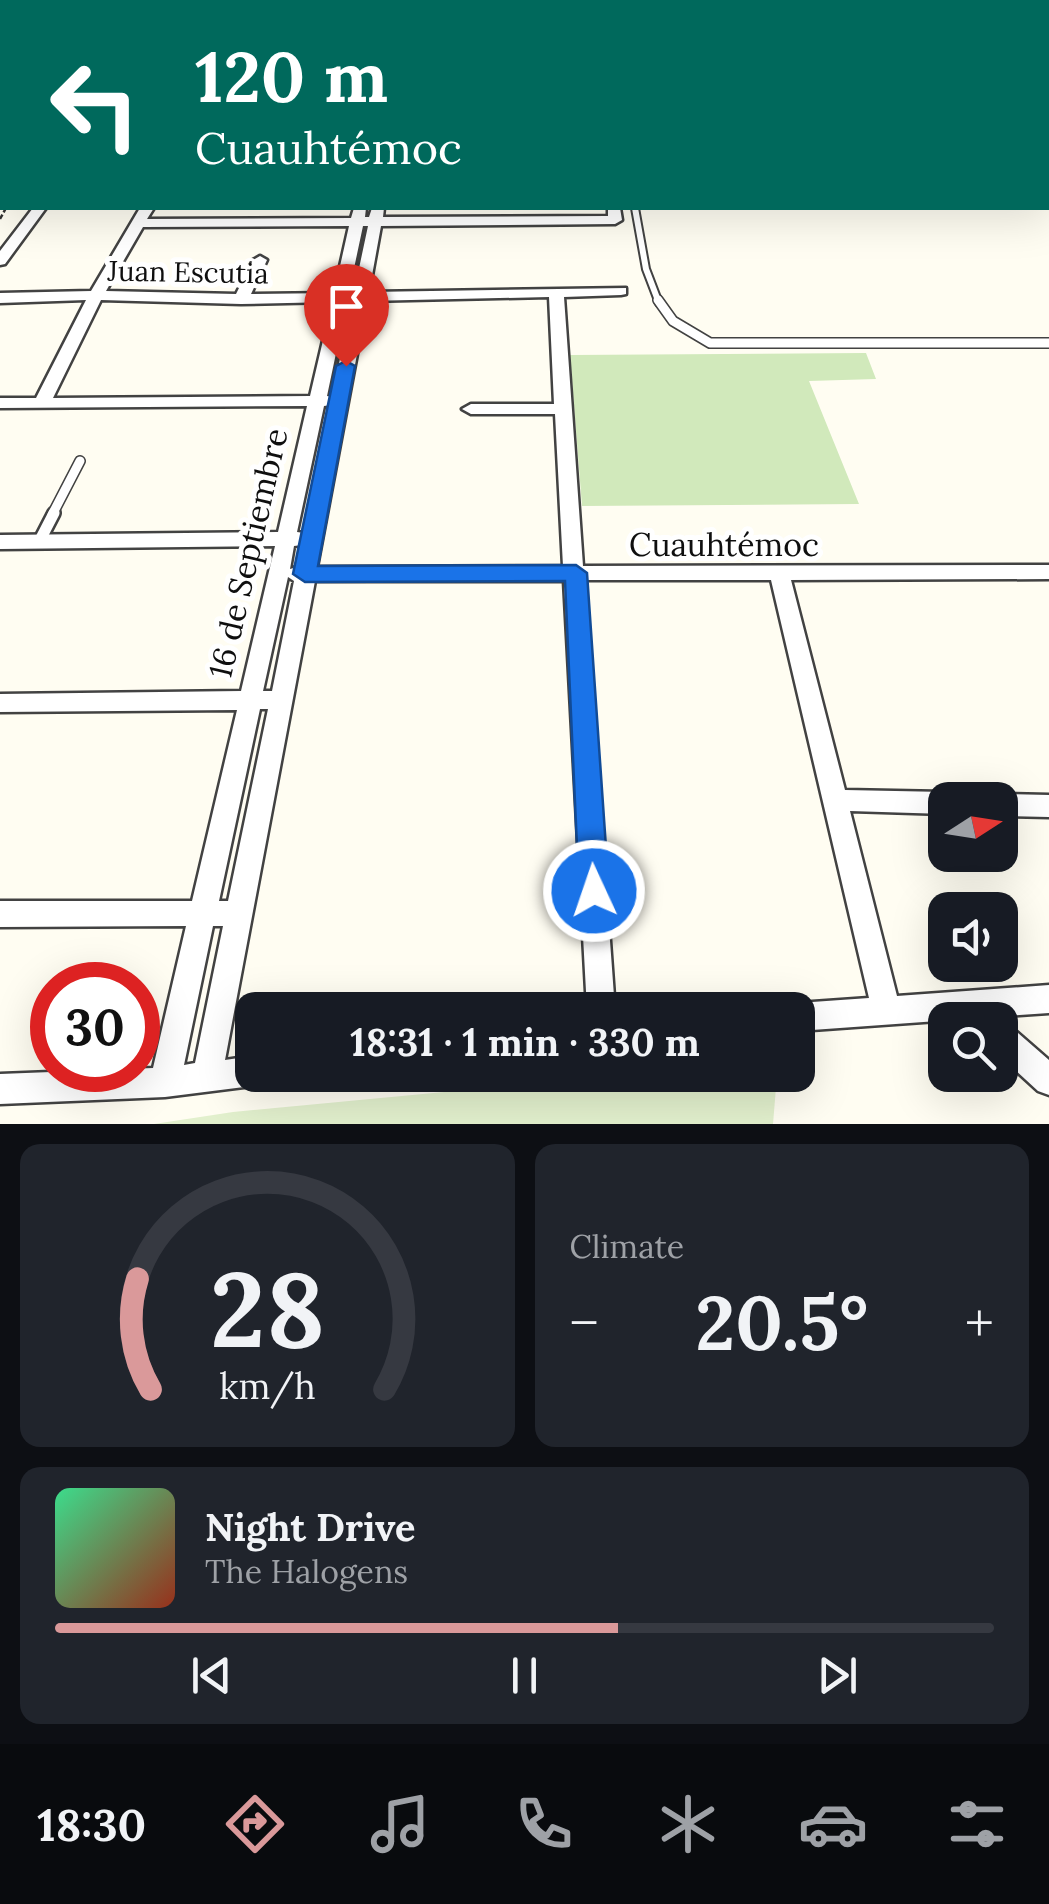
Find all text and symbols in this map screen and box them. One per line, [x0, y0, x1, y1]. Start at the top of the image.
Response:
text: 120 m [195, 32, 388, 121]
icon: left [30, 40, 160, 170]
text: Cuauhtémoc [195, 119, 462, 176]
street label: Juan Escutia [106, 253, 269, 291]
pin [304, 264, 389, 367]
icon: arrive [319, 279, 374, 334]
street label: 16 de Septiembre [199, 424, 297, 682]
street label: Cuauhtémoc [629, 524, 819, 565]
north arrow [928, 782, 1018, 872]
map controls [928, 782, 1018, 1092]
position arrow [542, 839, 646, 943]
button: sound [928, 892, 1018, 982]
speed limit sign: 30 [30, 962, 160, 1092]
button: search [928, 1002, 1018, 1092]
text: 18:31 · 1 min · 330 m [350, 1018, 700, 1066]
text: Climate [570, 1226, 684, 1267]
text: 28 [210, 1242, 325, 1375]
text: 20.5° [695, 1275, 868, 1371]
text: − [570, 1288, 599, 1358]
text: + [965, 1288, 994, 1358]
text: km/h [219, 1363, 316, 1409]
text: Night Drive [205, 1503, 416, 1551]
text: The Halogens [205, 1551, 408, 1592]
icon: previous [184, 1648, 239, 1703]
icon: pause [497, 1648, 552, 1703]
icon: next [810, 1648, 865, 1703]
icon: directions [220, 1789, 290, 1859]
icon: music [365, 1789, 435, 1859]
icon: phone [509, 1789, 579, 1859]
icon: climate [653, 1789, 723, 1859]
icon: car [798, 1789, 868, 1859]
icon: filters [942, 1789, 1012, 1859]
text: 18:30 [37, 1796, 146, 1853]

